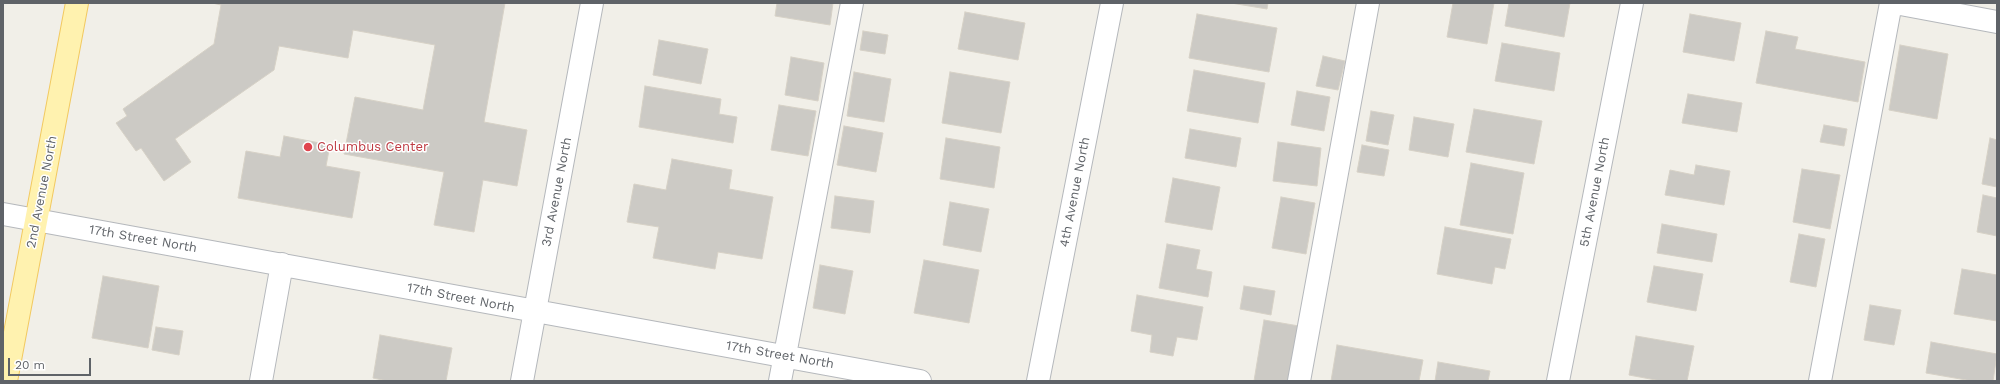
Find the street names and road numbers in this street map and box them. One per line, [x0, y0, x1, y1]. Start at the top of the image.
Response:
street label: 2nd Avenue North [23, 134, 61, 250]
street label: 3rd Avenue North [539, 136, 575, 248]
street label: 4th Avenue North [1057, 136, 1093, 248]
street label: 5th Avenue North [1577, 136, 1613, 248]
street label: 17th Street North [88, 222, 198, 256]
street label: 17th Street North [406, 280, 516, 316]
street label: 17th Street North [725, 338, 835, 372]

